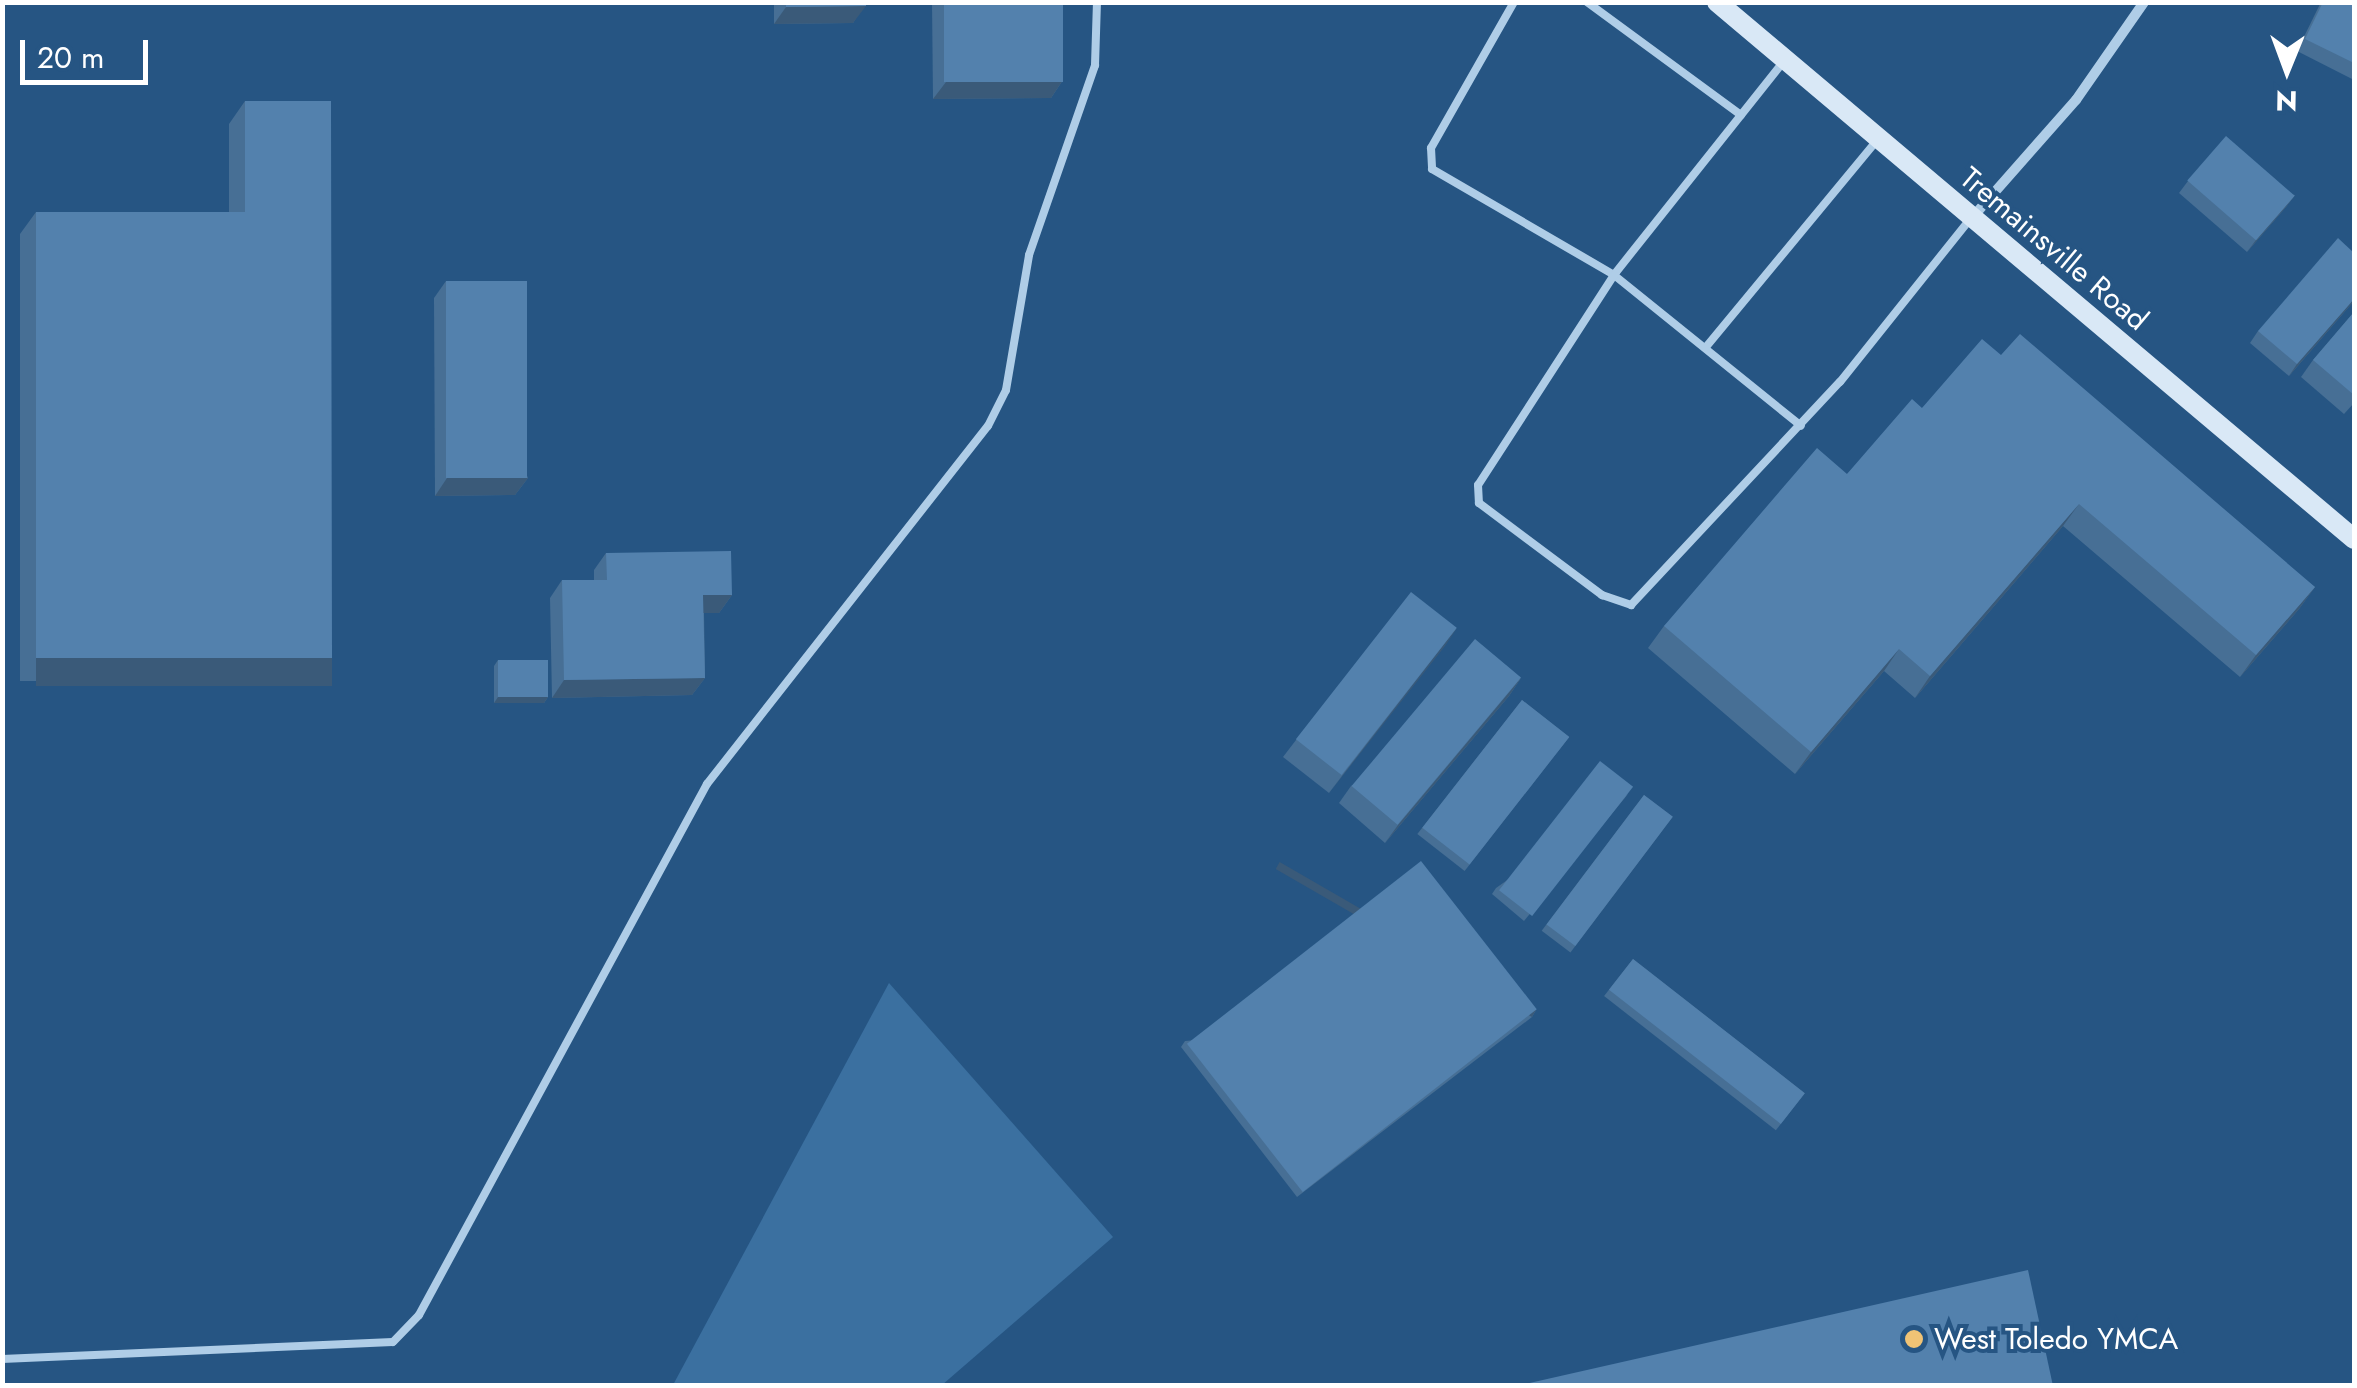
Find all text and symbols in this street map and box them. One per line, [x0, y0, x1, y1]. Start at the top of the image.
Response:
scale bar [25, 20, 152, 82]
north arrow [2237, 20, 2337, 120]
text: 20 m [37, 36, 104, 79]
text: N [2275, 80, 2298, 121]
street label: Tremainsville Road [1953, 160, 2155, 338]
place label: West Toledo YMCA [1934, 1321, 2178, 1357]
marker: West Toledo YMCA [1903, 1328, 1925, 1350]

